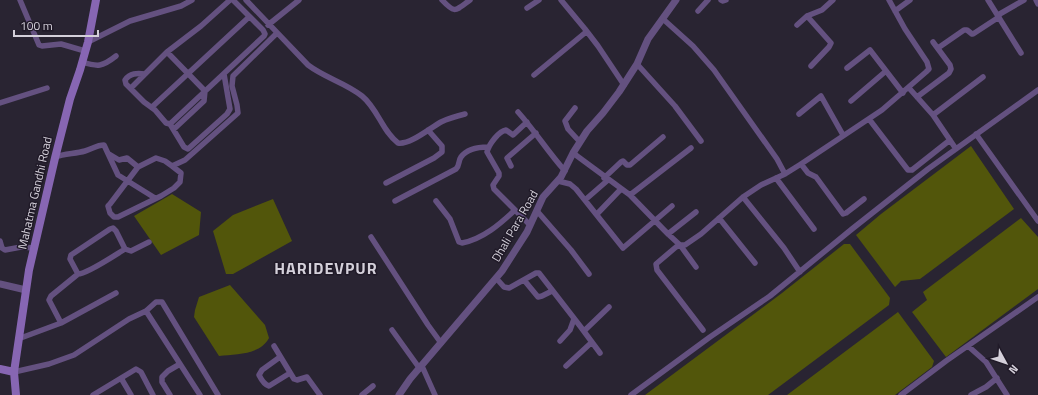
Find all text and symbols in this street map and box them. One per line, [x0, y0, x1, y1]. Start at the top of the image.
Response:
scale bar [14, 12, 98, 38]
text: 100 m [20, 16, 53, 35]
street label: Mahatma Gandhi Road [12, 135, 57, 251]
street label: Dhali Para Road [486, 186, 543, 265]
district label: HARIDEVPUR [274, 256, 378, 280]
north arrow [986, 343, 1026, 383]
text: N [1005, 361, 1022, 377]

